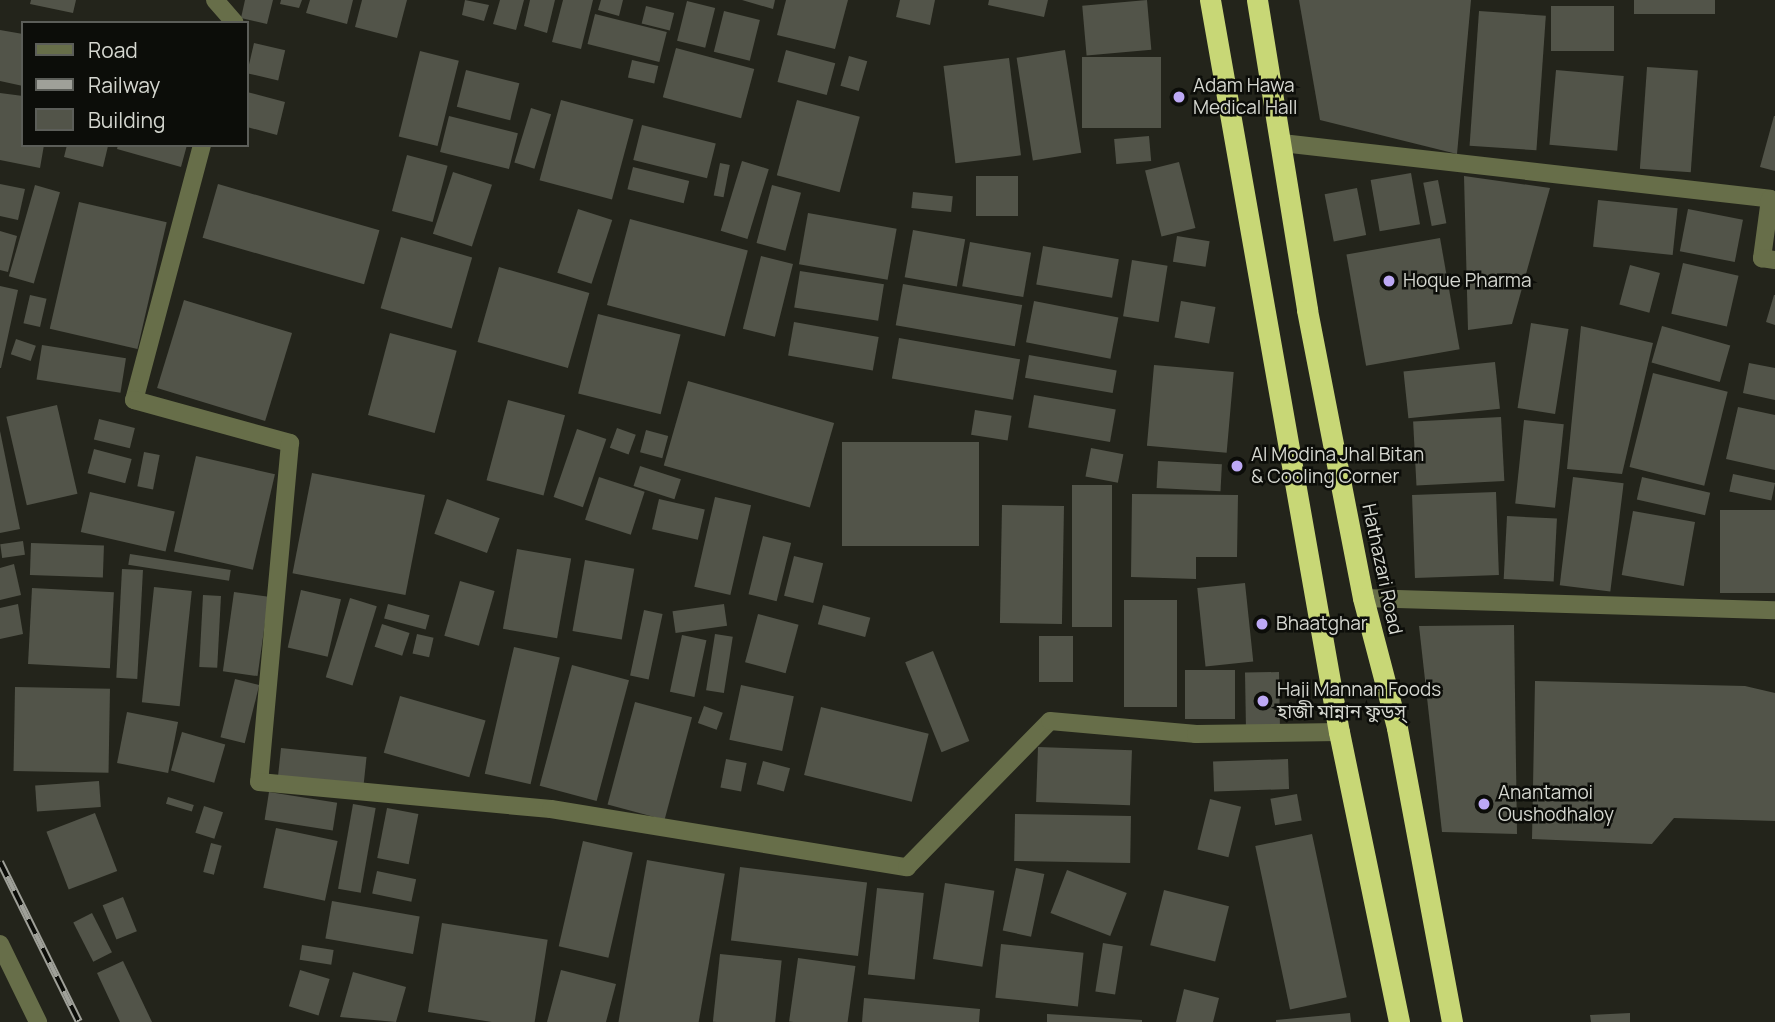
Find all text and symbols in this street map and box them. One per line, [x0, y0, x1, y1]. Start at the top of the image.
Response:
legend [21, 21, 248, 147]
text: Road [88, 36, 138, 64]
text: Railway [88, 71, 160, 99]
place label: Adam Hawa Medical Hall [1193, 75, 1297, 119]
marker: Adam Hawa Medical Hall [1171, 89, 1187, 105]
text: Building [88, 106, 165, 134]
place label: Hoque Pharma [1403, 270, 1532, 292]
marker: Hoque Pharma [1381, 273, 1397, 289]
place label: Al Modina Jhal Bitan & Cooling Corner [1251, 444, 1424, 488]
marker: Al Modina Jhal Bitan & Cooling Corner [1229, 458, 1245, 474]
street label: Hathazari Road [1357, 501, 1407, 637]
place label: Bhaatghar [1276, 613, 1368, 635]
marker: Bhaatghar [1254, 616, 1270, 632]
place label: Haji Mannan Foods হাজী মান্নান ফুডস্ [1277, 679, 1441, 723]
marker: Haji Mannan Foods হাজী মান্নান ফুডস্ [1255, 693, 1271, 709]
place label: Anantamoi Oushodhaloy [1498, 782, 1614, 826]
marker: Anantamoi Oushodhaloy [1476, 796, 1492, 812]

